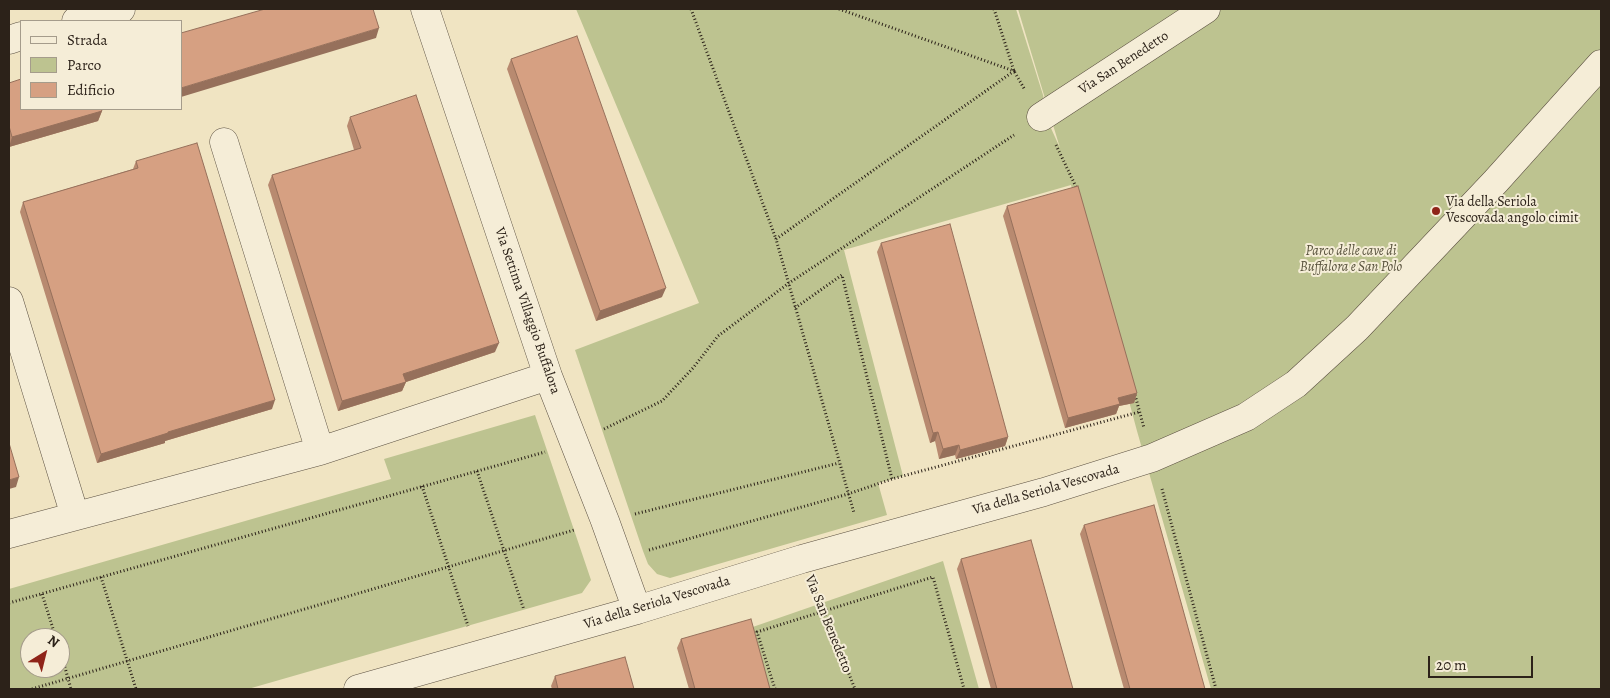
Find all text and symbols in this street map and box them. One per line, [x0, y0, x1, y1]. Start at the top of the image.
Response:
legend [20, 20, 182, 110]
street label: Via San Benedetto [1076, 28, 1172, 98]
text: Strada [67, 30, 108, 50]
text: Parco [67, 55, 101, 75]
text: Edificio [67, 80, 115, 100]
place label: Via della Seriola Vescovada angolo cimit [1446, 195, 1579, 228]
marker: Via della Seriola Vescovada angolo cimit [1430, 205, 1442, 217]
street label: Via Settima Villaggio Buffalora [491, 226, 563, 396]
park label: Parco delle cave di Buffalora e San Polo [1300, 244, 1402, 276]
street label: Via della Seriola Vescovada [971, 461, 1121, 519]
street label: Via della Seriola Vescovada [582, 573, 732, 633]
street label: Via San Benedetto [801, 573, 855, 675]
north arrow [20, 628, 70, 678]
text: N [44, 631, 63, 652]
scale bar [1430, 646, 1535, 678]
text: 20 m [1436, 655, 1467, 675]

